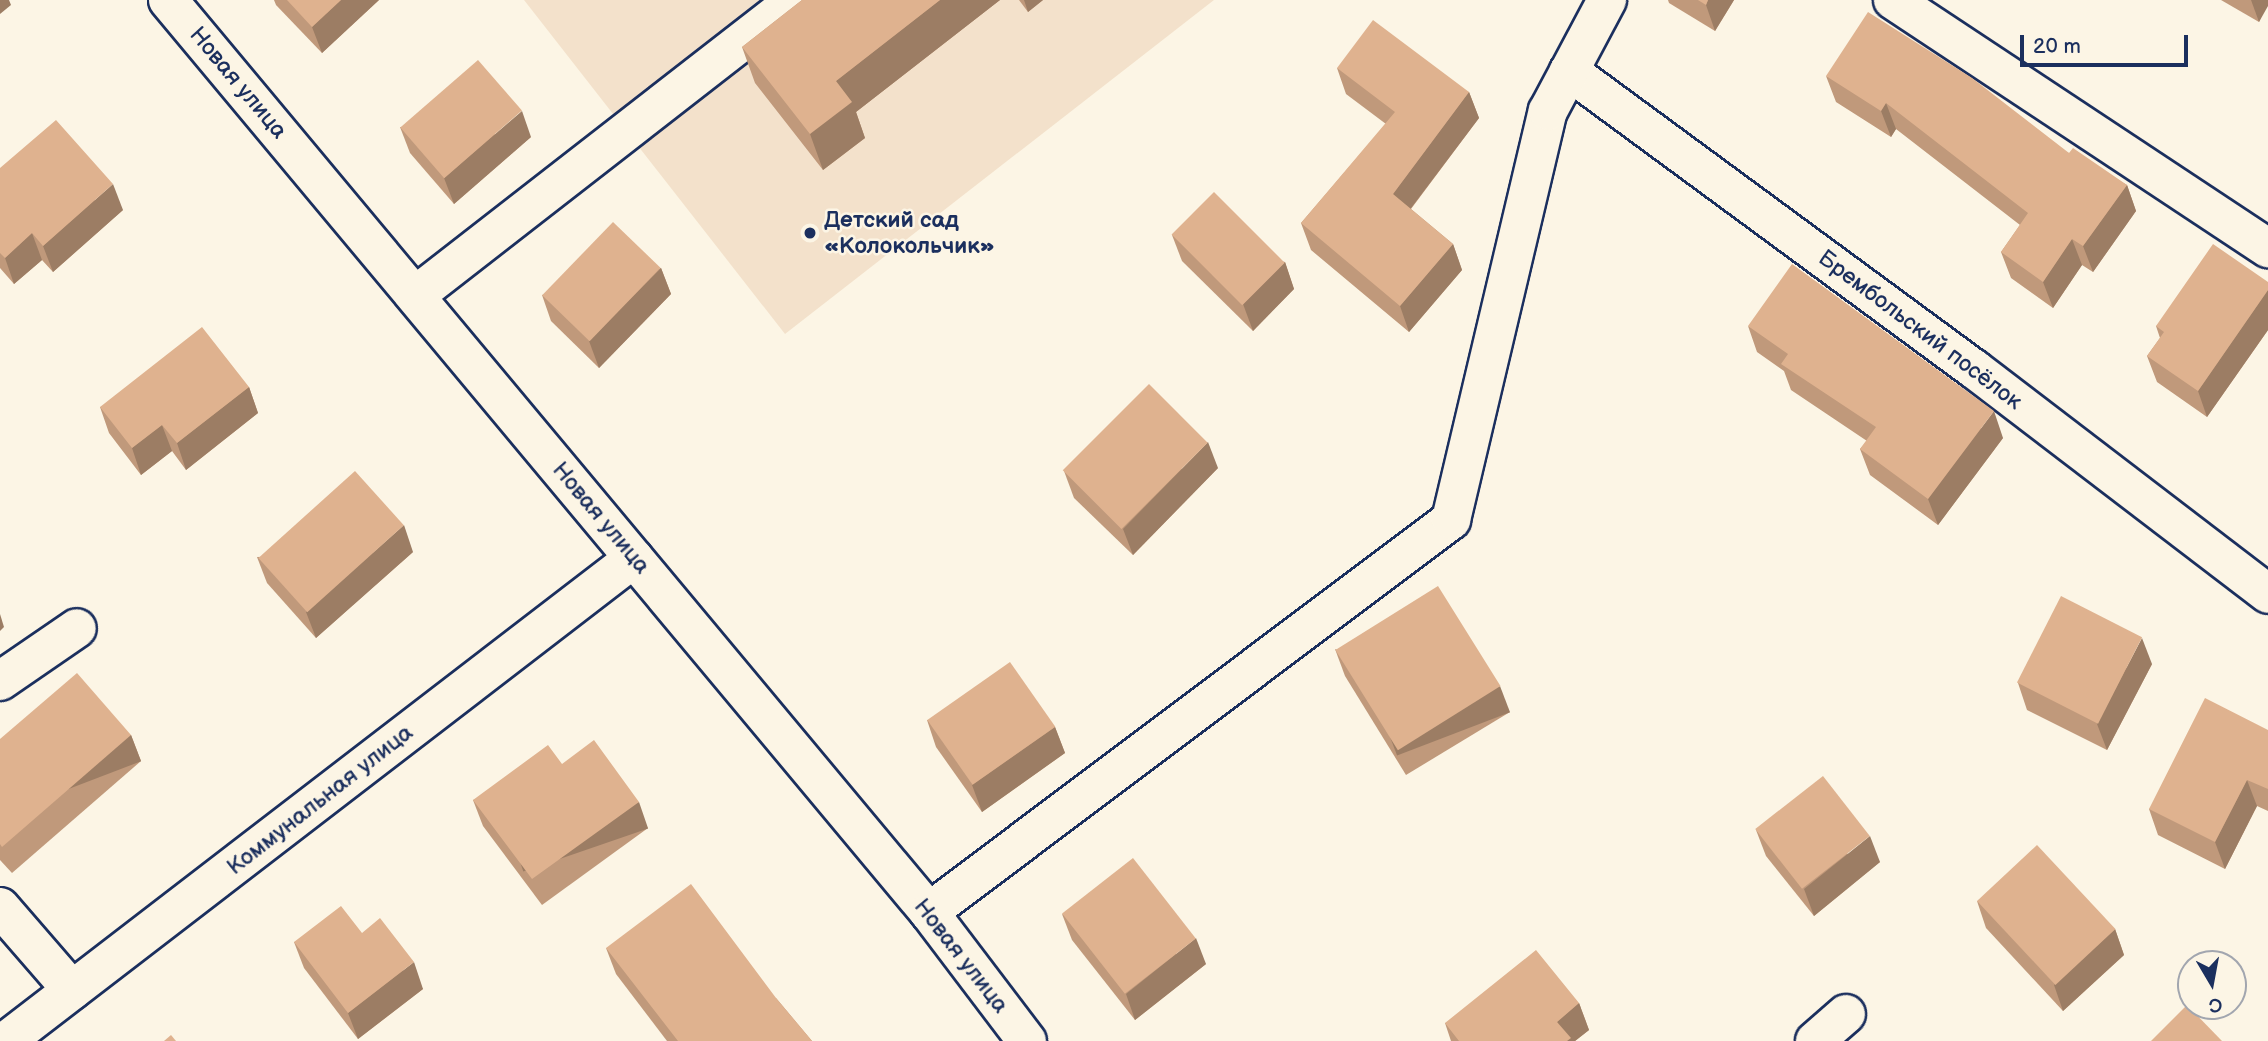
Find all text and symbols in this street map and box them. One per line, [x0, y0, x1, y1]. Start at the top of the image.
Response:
scale bar [2023, 21, 2191, 65]
street label: Новая улица [183, 22, 293, 144]
text: 20 m [2033, 34, 2081, 59]
place label: Детский сад «Колокольчик» [824, 206, 995, 260]
marker: Детский сад «Колокольчик» [802, 225, 818, 241]
street label: Брембольский посёлок [1813, 244, 2027, 416]
street label: Новая улица [546, 457, 656, 579]
street label: Коммунальная улица [222, 719, 418, 881]
street label: Новая улица [908, 893, 1014, 1019]
north arrow [2177, 950, 2247, 1020]
text: С [2207, 992, 2224, 1017]

